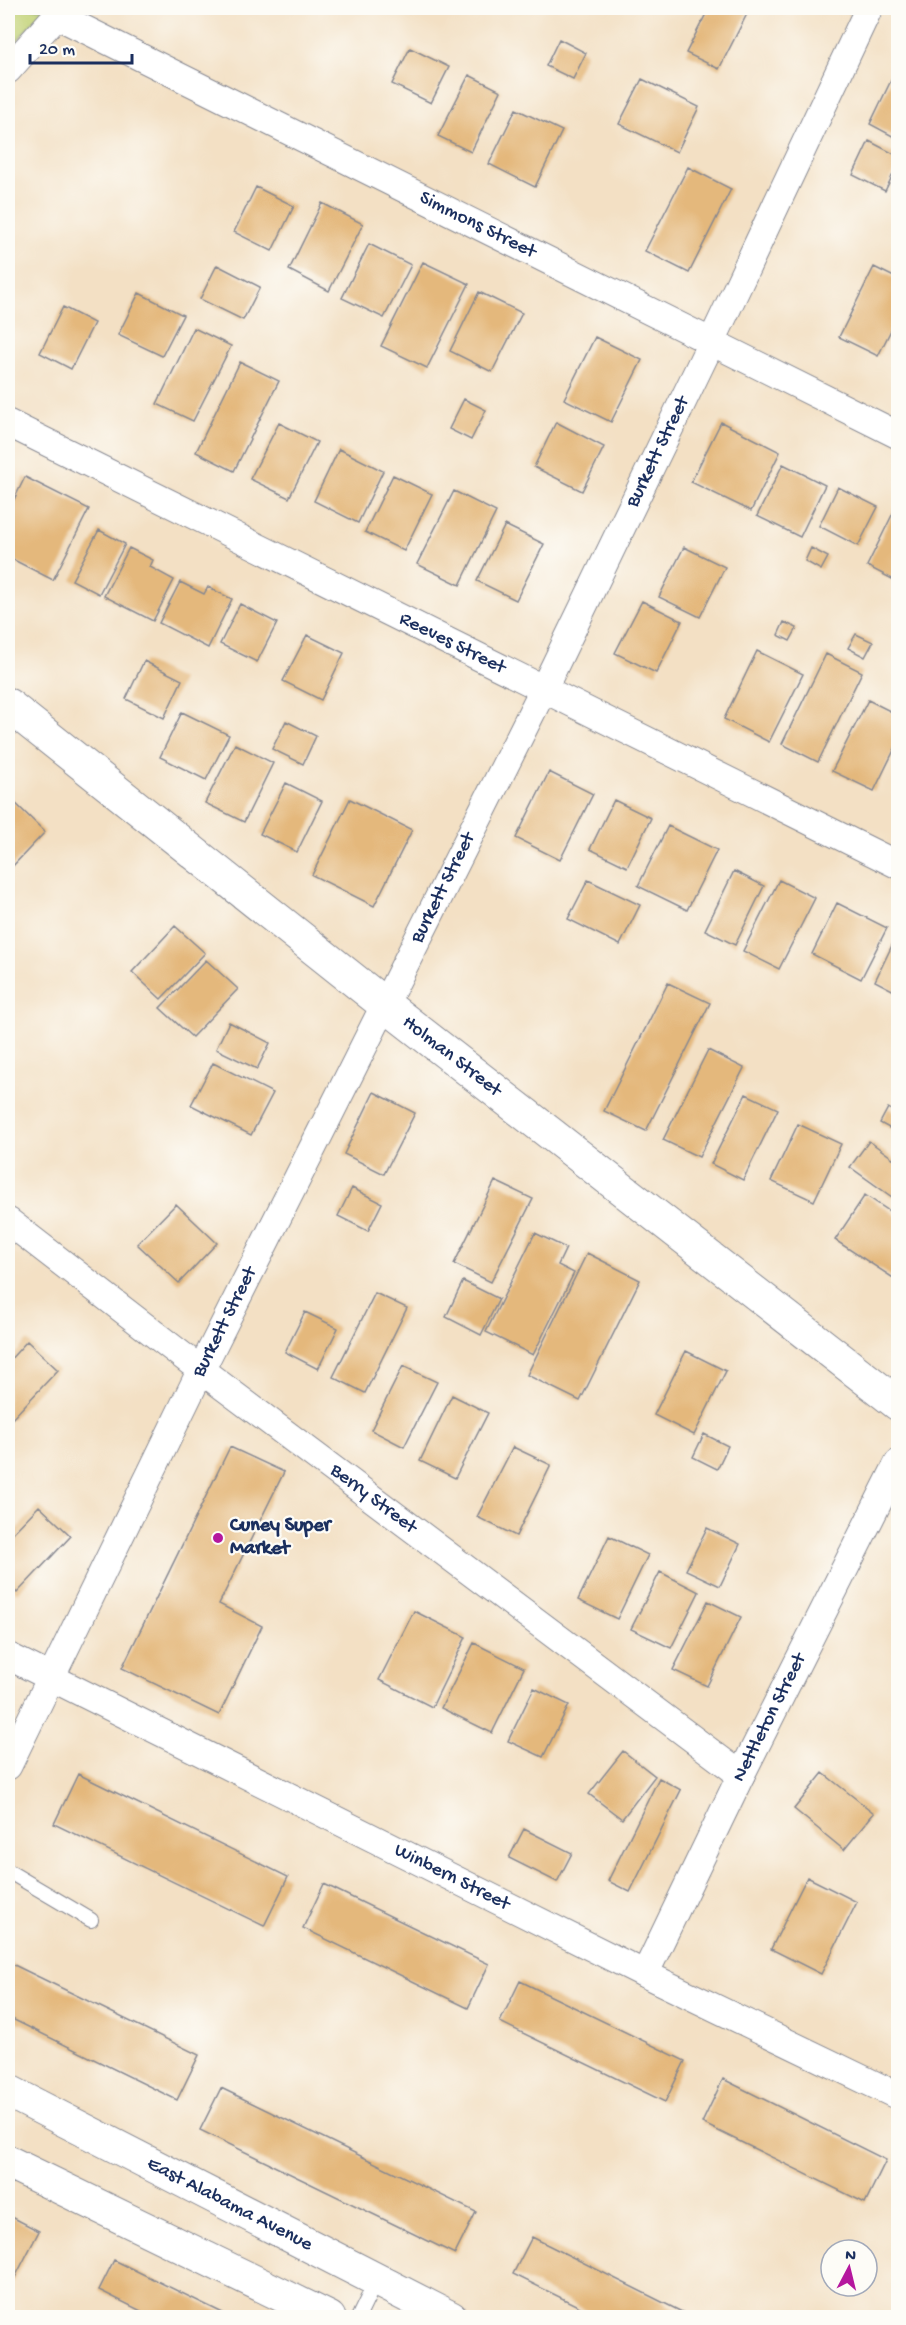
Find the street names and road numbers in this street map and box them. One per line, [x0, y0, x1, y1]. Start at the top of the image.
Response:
street label: Simmons Street [415, 187, 541, 265]
street label: Burkett Street [621, 391, 696, 512]
street label: Reeves Street [395, 608, 511, 680]
street label: Burkett Street [406, 827, 482, 948]
street label: Holman Street [397, 1011, 507, 1103]
street label: Burkett Street [187, 1262, 263, 1382]
street label: Berry Street [324, 1458, 423, 1540]
street label: Nettleton Street [728, 1648, 813, 1786]
street label: Winbern Street [390, 1839, 515, 1917]
street label: East Alabama Avenue [143, 2153, 317, 2257]

